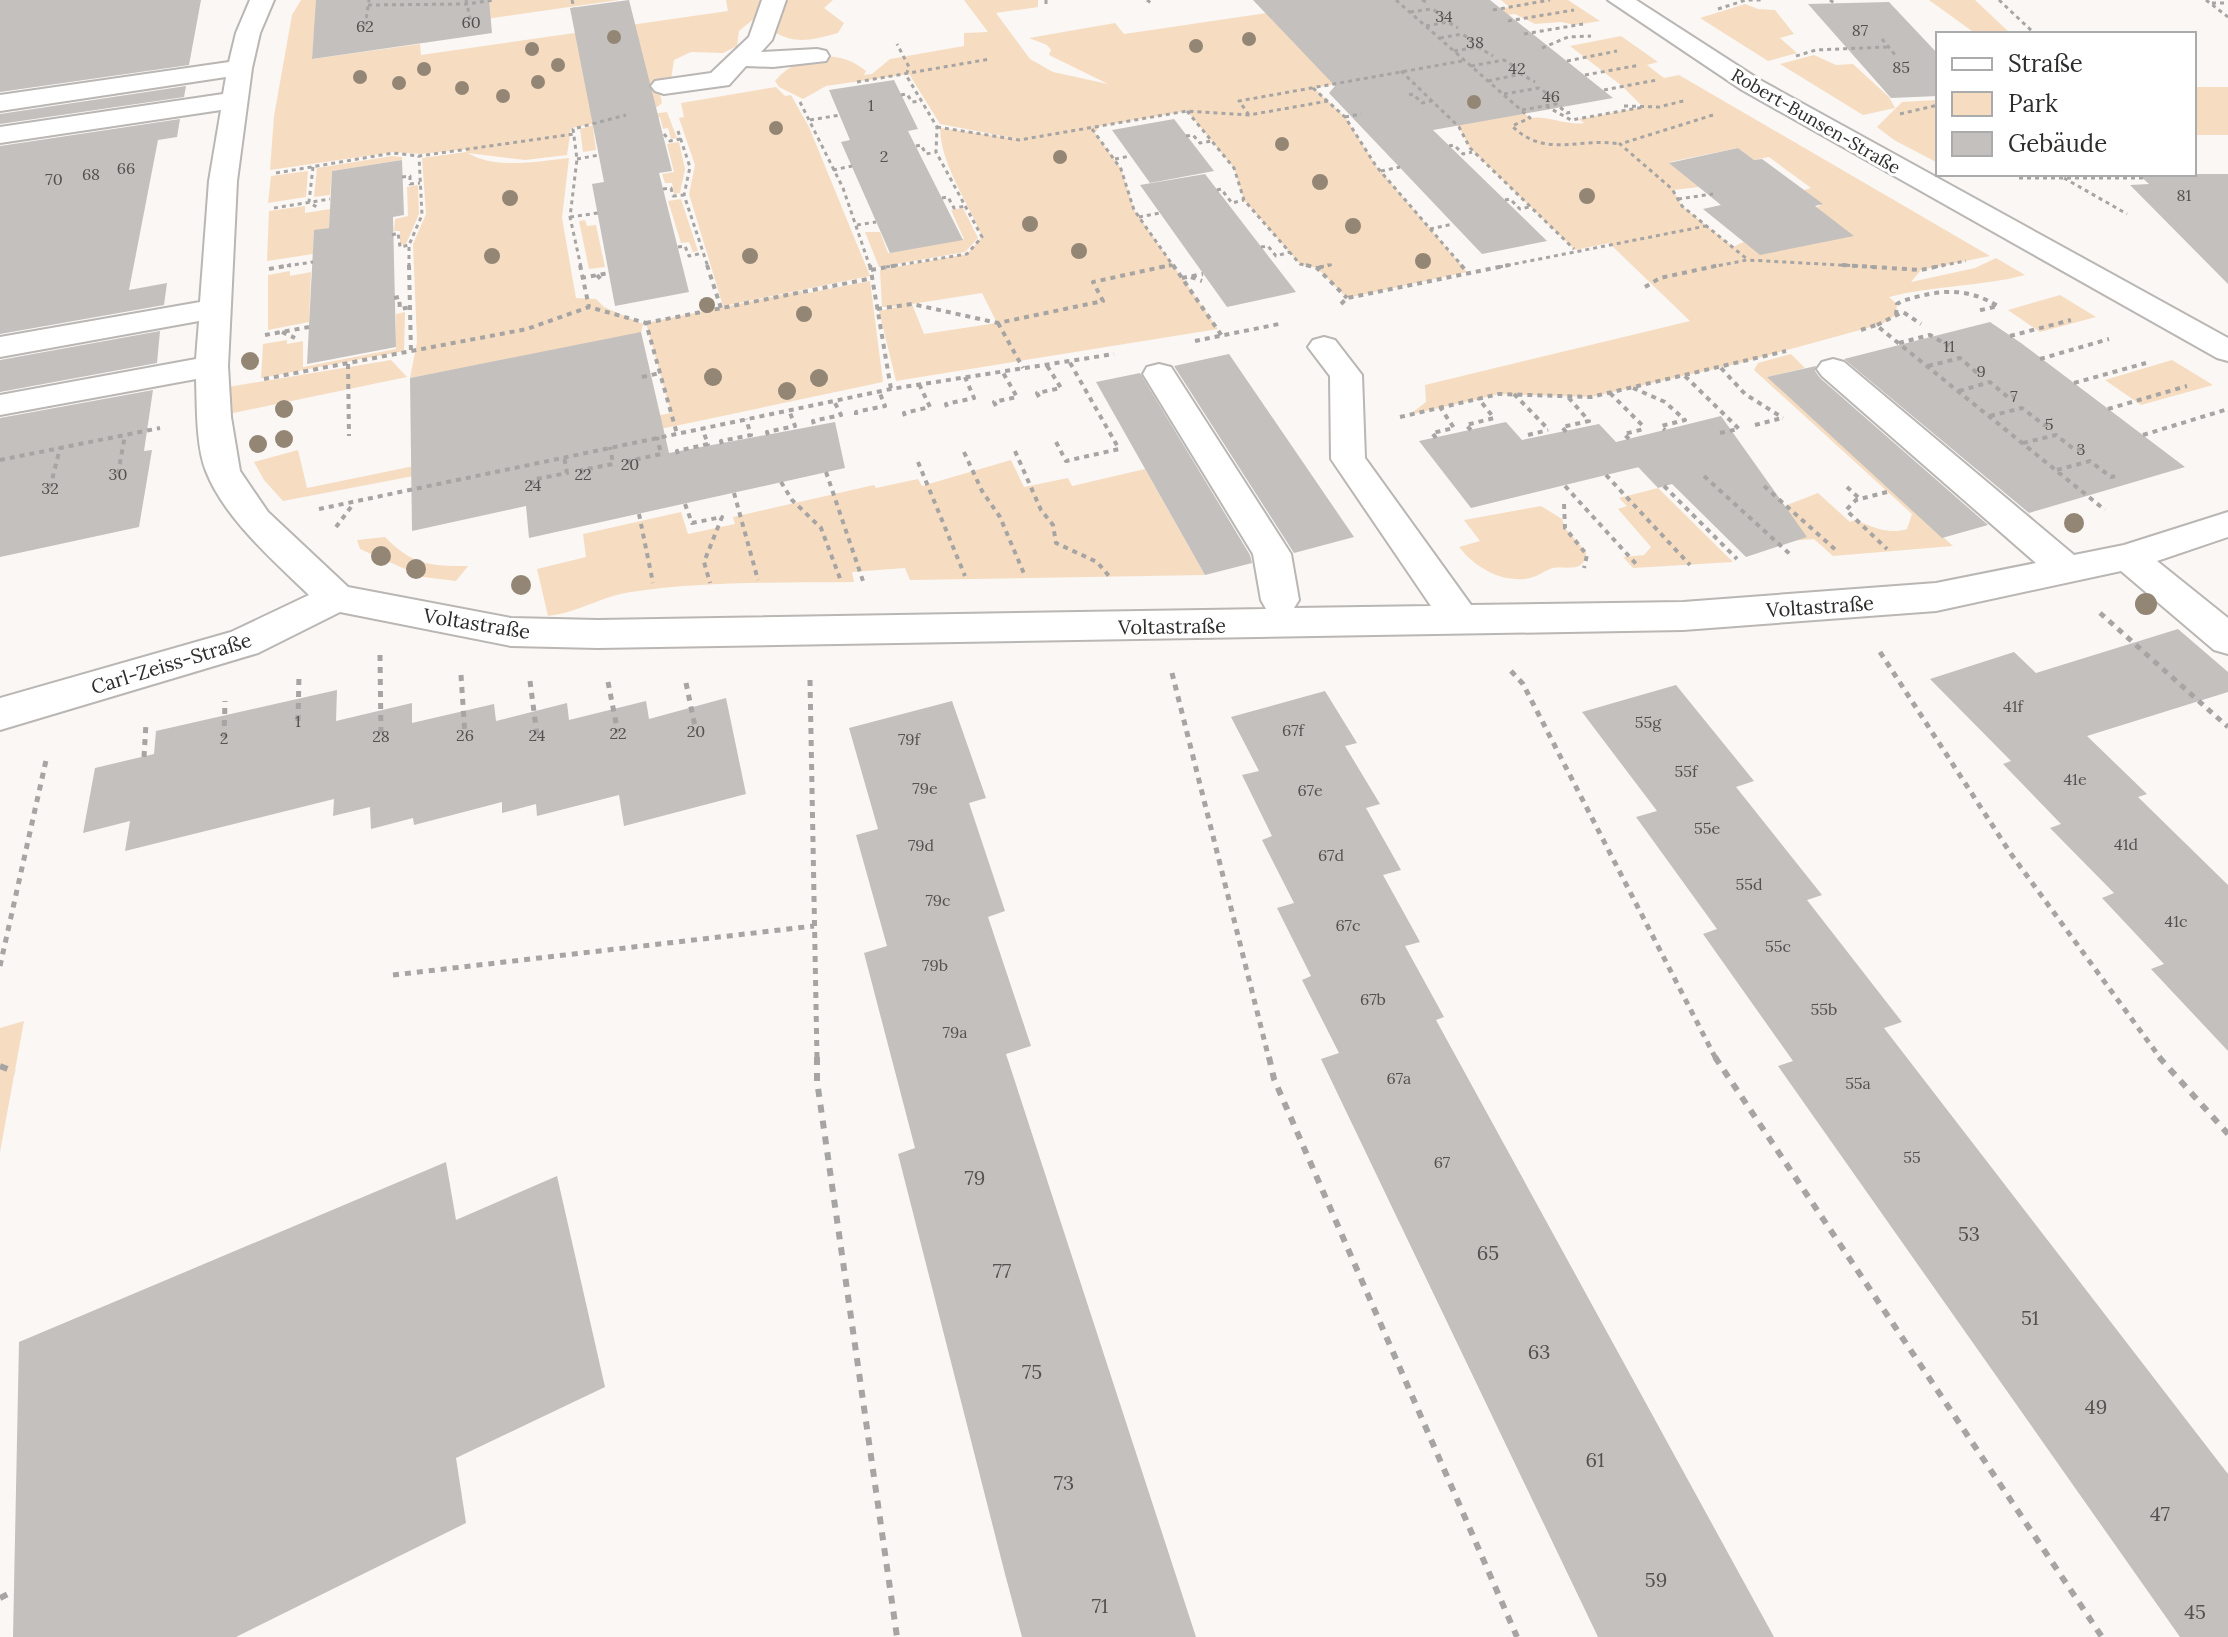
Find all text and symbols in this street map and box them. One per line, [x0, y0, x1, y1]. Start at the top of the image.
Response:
house number: 34 [1435, 6, 1453, 26]
house number: 60 [461, 12, 481, 32]
house number: 62 [356, 16, 374, 36]
house number: 87 [1852, 20, 1869, 40]
house number: 38 [1466, 32, 1484, 52]
legend [1936, 32, 2196, 176]
text: Straße [2008, 48, 2083, 79]
house number: 85 [1892, 57, 1910, 77]
house number: 42 [1508, 58, 1526, 78]
street label: Robert-Bunsen-Straße [1727, 63, 1905, 179]
house number: 46 [1542, 86, 1560, 106]
text: Park [2008, 88, 2058, 119]
house number: 1 [868, 95, 874, 115]
text: Gebäude [2008, 128, 2107, 159]
house number: 2 [880, 146, 888, 166]
house number: 66 [117, 158, 135, 178]
house number: 68 [82, 164, 100, 184]
house number: 70 [45, 169, 63, 189]
house number: 81 [2177, 185, 2192, 205]
house number: 11 [1943, 336, 1955, 356]
house number: 9 [1976, 361, 1986, 381]
house number: 7 [2010, 386, 2018, 406]
house number: 5 [2045, 414, 2053, 434]
house number: 3 [2077, 439, 2086, 459]
house number: 20 [621, 454, 639, 474]
house number: 30 [109, 464, 127, 484]
house number: 22 [574, 464, 592, 484]
house number: 24 [525, 475, 542, 495]
house number: 32 [41, 478, 59, 498]
street label: Voltastraße [1764, 590, 1875, 622]
street label: Voltastraße [421, 602, 532, 644]
street label: Voltastraße [1117, 613, 1226, 639]
street label: Carl-Zeiss-Straße [88, 627, 254, 699]
house number: 41f [2003, 696, 2025, 716]
house number: 1 [295, 711, 301, 731]
house number: 55g [1635, 712, 1662, 732]
house number: 67f [1282, 720, 1306, 740]
house number: 20 [687, 721, 705, 741]
house number: 22 [609, 723, 627, 743]
house number: 26 [456, 725, 474, 745]
house number: 24 [529, 725, 546, 745]
house number: 28 [372, 726, 390, 746]
house number: 2 [220, 728, 228, 748]
house number: 79f [898, 729, 922, 749]
house number: 55f [1675, 761, 1699, 781]
house number: 41e [2063, 769, 2087, 789]
house number: 79e [912, 778, 938, 798]
house number: 67e [1297, 780, 1323, 800]
house number: 55e [1694, 818, 1720, 838]
house number: 41d [2114, 834, 2138, 854]
house number: 79d [908, 835, 935, 855]
house number: 67d [1318, 845, 1344, 865]
house number: 55d [1735, 874, 1763, 894]
house number: 79c [925, 890, 951, 910]
house number: 41c [2164, 911, 2188, 931]
house number: 67c [1335, 915, 1361, 935]
house number: 55c [1765, 936, 1791, 956]
house number: 79b [922, 955, 948, 975]
house number: 67b [1360, 989, 1386, 1009]
house number: 55b [1811, 999, 1837, 1019]
house number: 79a [943, 1022, 967, 1042]
house number: 67a [1387, 1068, 1411, 1088]
house number: 55a [1845, 1073, 1871, 1093]
house number: 55 [1903, 1147, 1921, 1167]
house number: 67 [1434, 1152, 1451, 1172]
house number: 79 [965, 1165, 985, 1190]
house number: 53 [1958, 1221, 1980, 1246]
house number: 65 [1477, 1240, 1499, 1265]
house number: 77 [993, 1258, 1011, 1283]
house number: 51 [2021, 1305, 2039, 1330]
house number: 63 [1528, 1339, 1550, 1364]
house number: 75 [1022, 1359, 1042, 1384]
house number: 49 [2085, 1394, 2107, 1419]
house number: 61 [1586, 1447, 1604, 1472]
house number: 73 [1054, 1470, 1074, 1495]
house number: 47 [2150, 1501, 2170, 1526]
house number: 59 [1645, 1567, 1667, 1592]
house number: 71 [1092, 1593, 1108, 1618]
house number: 45 [2184, 1599, 2206, 1624]

